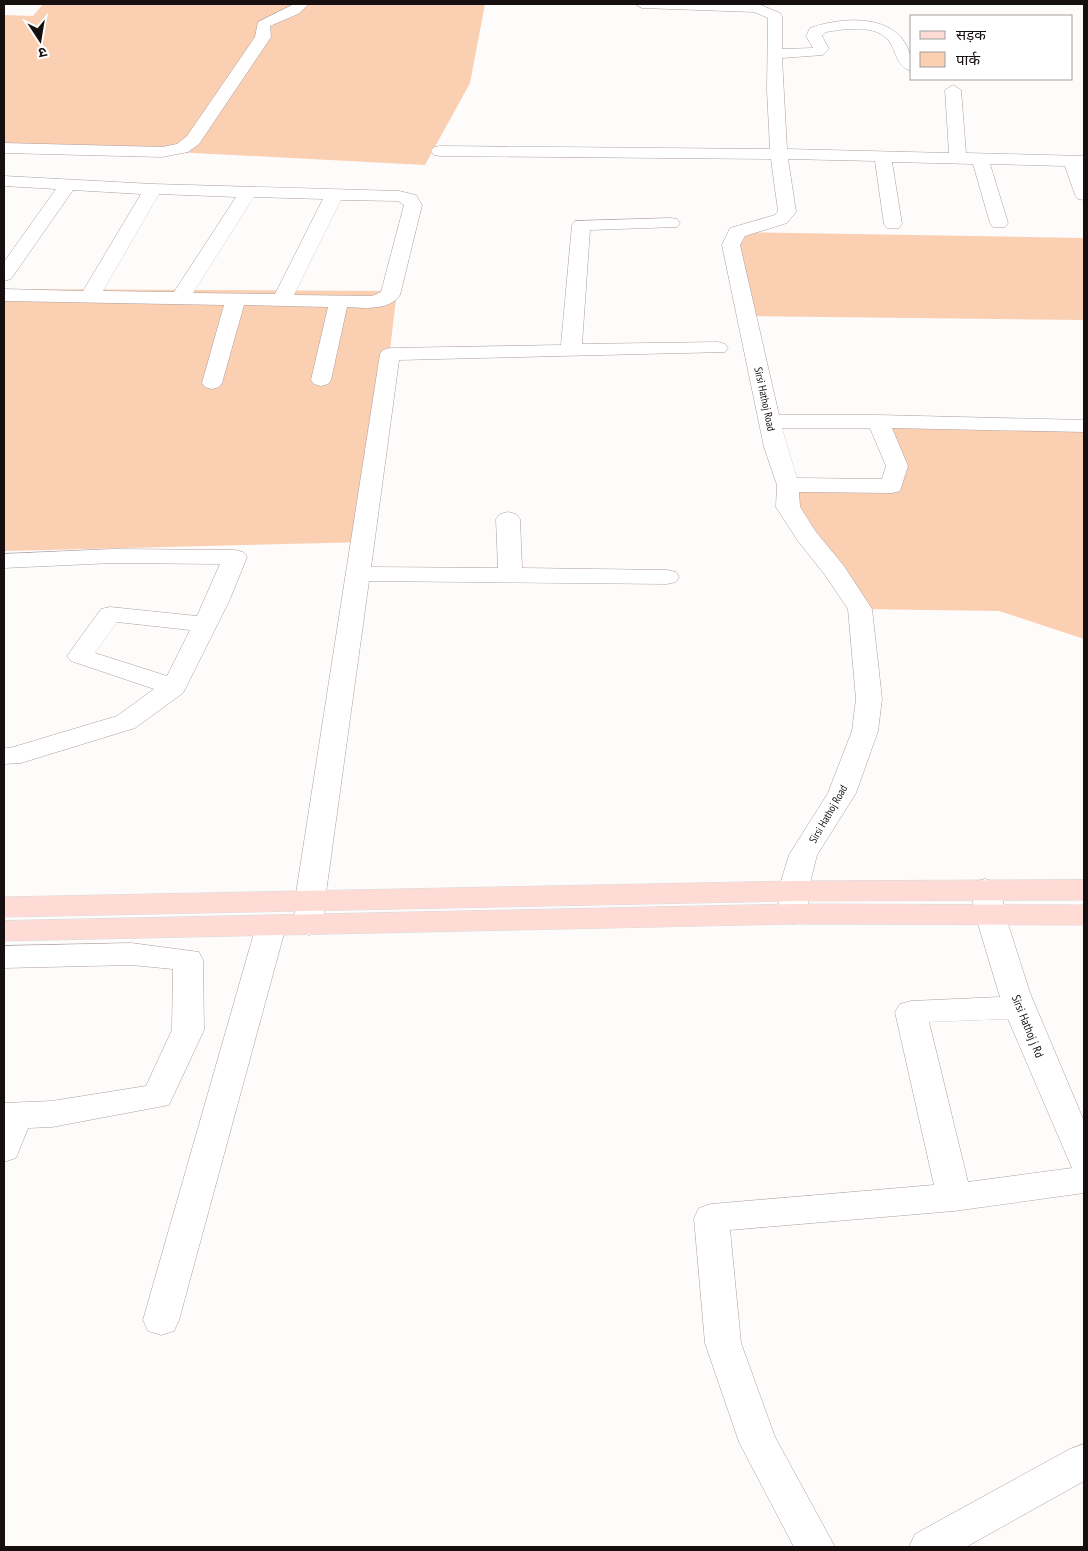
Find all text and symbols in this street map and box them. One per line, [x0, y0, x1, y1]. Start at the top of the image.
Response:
north arrow [15, 15, 65, 65]
legend [910, 15, 1073, 80]
text: सड़क [956, 25, 986, 44]
text: उ [36, 43, 49, 63]
text: पार्क [956, 50, 980, 69]
street label: Sirsi Hathoj Road [751, 366, 779, 432]
street label: Sirsi Hathoj Road [806, 782, 850, 846]
street label: Sirsi Hathoj j Rd [1009, 992, 1047, 1060]

